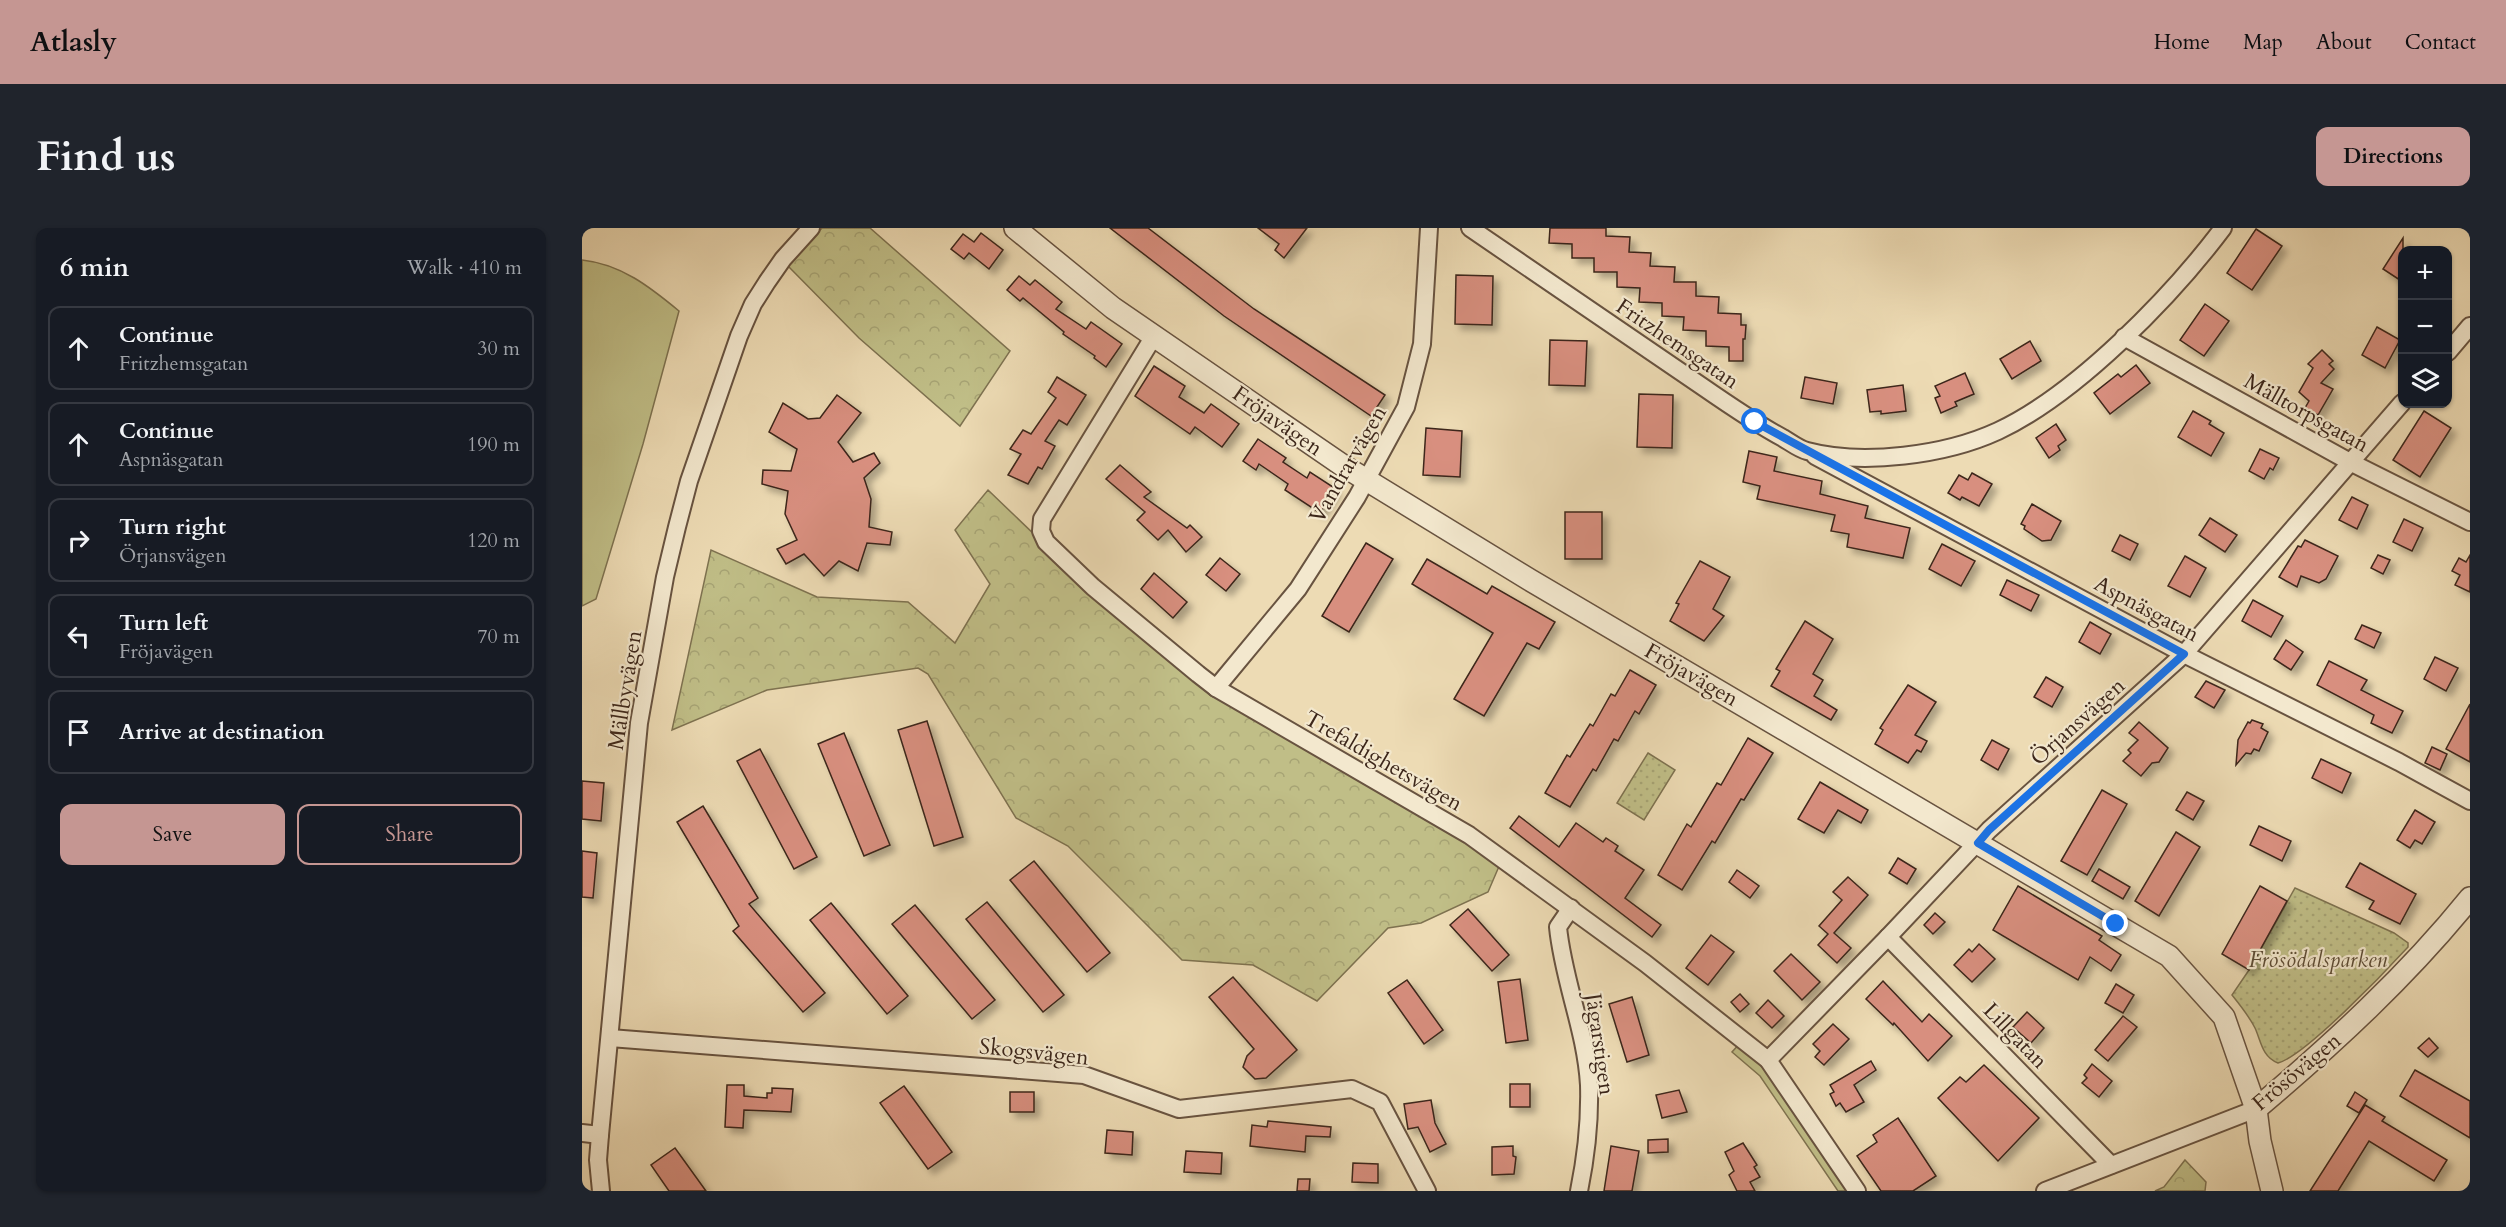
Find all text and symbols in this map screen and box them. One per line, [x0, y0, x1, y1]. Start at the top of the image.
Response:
text: Atlasly [30, 23, 117, 61]
text: Home [2154, 28, 2210, 57]
text: Map [2243, 28, 2283, 57]
text: About [2316, 28, 2372, 57]
text: Contact [2405, 28, 2476, 57]
button: Directions [2316, 127, 2470, 186]
text: Find us [36, 128, 176, 185]
map controls [2398, 246, 2452, 408]
button: + [2398, 246, 2452, 300]
text: 6 min [60, 250, 129, 285]
text: Walk · 410 m [407, 254, 522, 281]
street label: Fritzhemsgatan [1610, 292, 1745, 396]
button: − [2398, 300, 2452, 354]
text: Continue [119, 320, 214, 350]
icon: ahead [62, 332, 95, 365]
text: 30 m [477, 335, 520, 362]
text: Fritzhemsgatan [119, 350, 248, 377]
button: layers [2398, 354, 2452, 408]
street label: Mälltorpsgatan [2239, 366, 2375, 460]
street label: Fröjavägen [1226, 379, 1329, 463]
street label: Vandrarvägen [1302, 400, 1394, 529]
route start [1741, 408, 1767, 434]
text: Continue [119, 416, 214, 446]
icon: ahead [62, 428, 95, 461]
text: 190 m [467, 431, 520, 458]
text: Aspnäsgatan [119, 446, 224, 473]
text: Turn right [119, 512, 226, 542]
icon: right [62, 524, 95, 557]
text: 120 m [467, 527, 520, 554]
text: Örjansvägen [119, 542, 227, 569]
street label: Aspnäsgatan [2089, 569, 2205, 649]
text: Turn left [119, 608, 208, 638]
icon: left [62, 620, 95, 653]
text: 70 m [477, 623, 520, 650]
street label: Mällbyvägen [601, 628, 649, 752]
street label: Fröjavägen [1639, 636, 1744, 714]
text: Fröjavägen [119, 638, 213, 665]
street label: Örjansvägen [2024, 671, 2132, 772]
street label: Trefaldighetsvägen [1299, 703, 1469, 819]
icon: arrive [62, 716, 95, 749]
text: Arrive at destination [119, 717, 324, 747]
button: Save [60, 804, 285, 865]
button: Share [297, 804, 522, 865]
route end [2102, 910, 2128, 936]
park label: Frösödalsparken [2249, 945, 2388, 975]
street label: Jägarstigen [1578, 988, 1622, 1097]
street label: Lillgatan [1976, 996, 2055, 1076]
street label: Frösövägen [2246, 1025, 2348, 1118]
street label: Skogsvägen [978, 1031, 1091, 1073]

